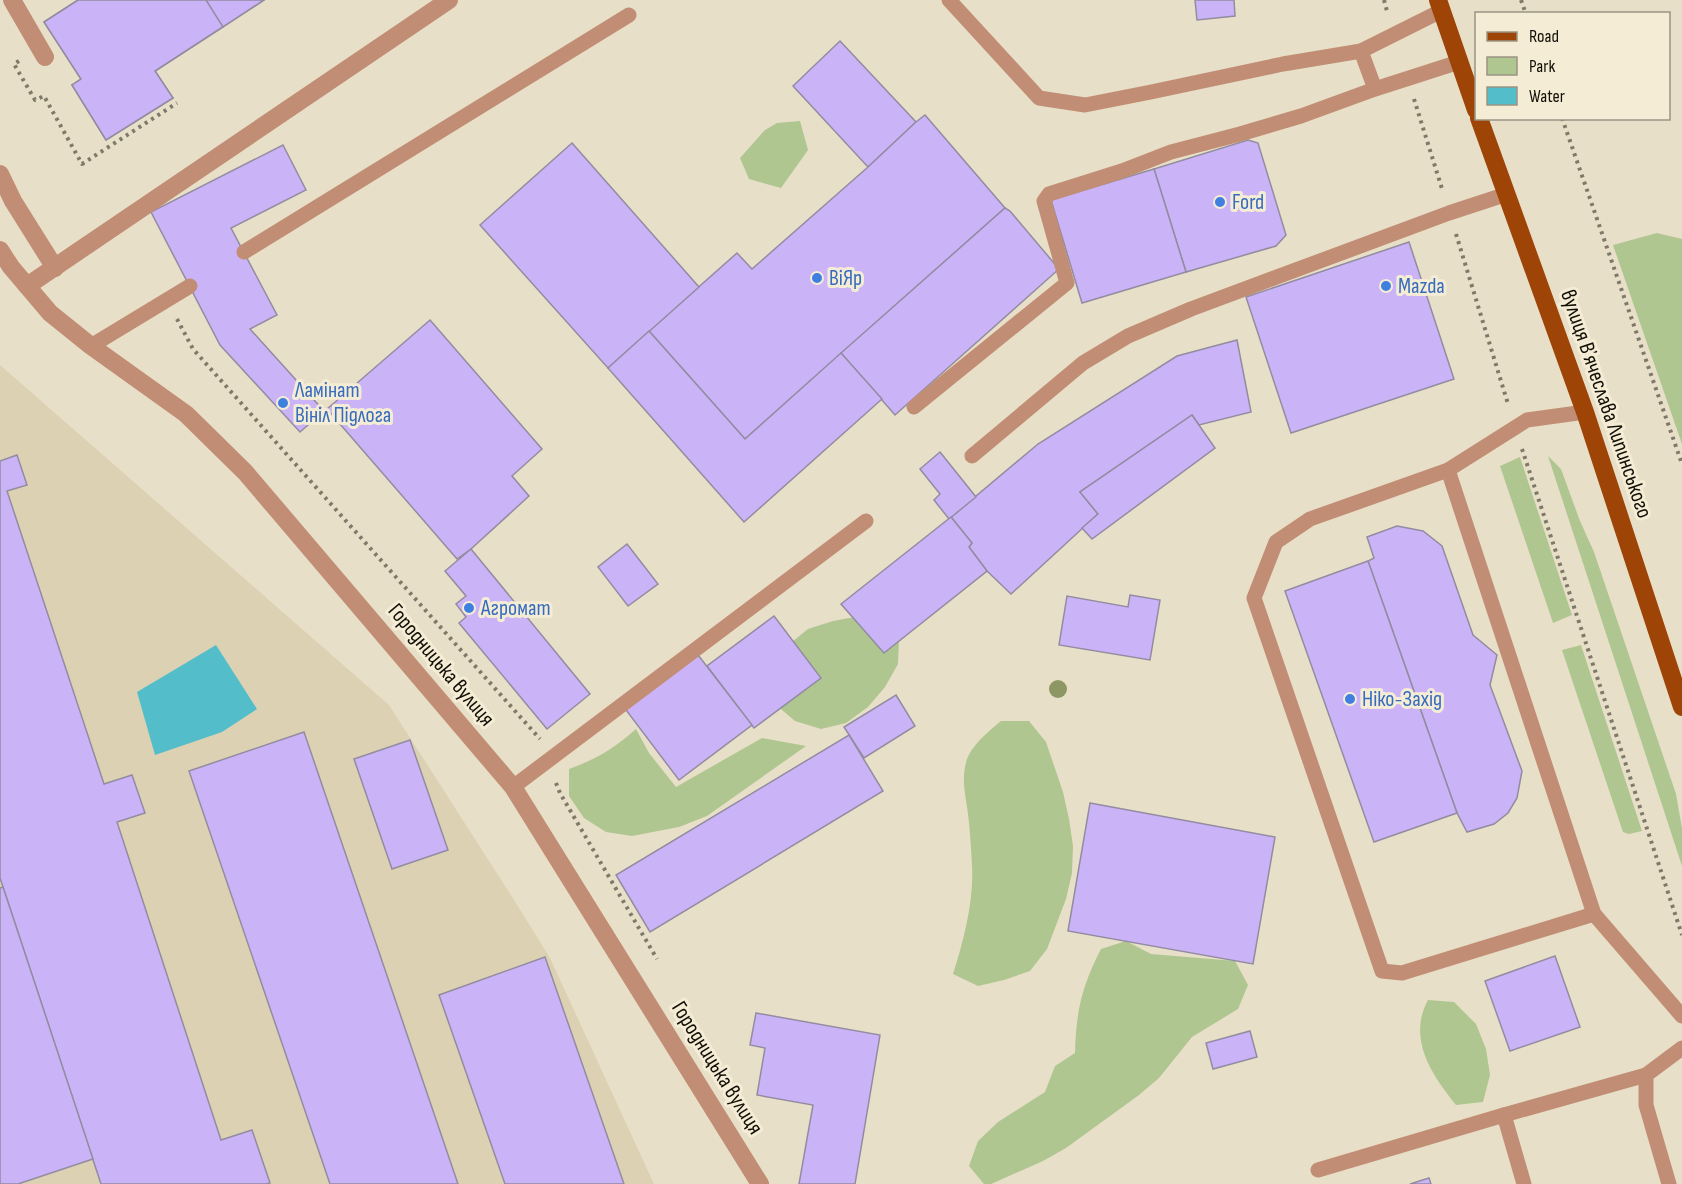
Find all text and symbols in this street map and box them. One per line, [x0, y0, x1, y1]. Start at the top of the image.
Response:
legend [1475, 12, 1670, 120]
text: Road [1529, 26, 1559, 47]
text: Park [1529, 56, 1555, 77]
text: Water [1529, 86, 1565, 107]
place label: Ford [1232, 189, 1264, 216]
marker: Ford [1213, 195, 1227, 209]
place label: ВіЯр [829, 265, 862, 292]
marker: ВіЯр [810, 271, 824, 285]
place label: Mazda [1398, 273, 1445, 300]
marker: Mazda [1379, 279, 1393, 293]
street label: вулиця Вʼячеслава Липинського [1554, 286, 1658, 522]
place label: Ламінат Вініл Підлога [294, 377, 391, 429]
marker: Ламінат Вініл Підлога [276, 396, 290, 410]
place label: Агромат [480, 595, 551, 622]
street label: Городницька вулиця [382, 598, 500, 732]
marker: Агромат [462, 601, 476, 615]
place label: Ніко-Захід [1362, 686, 1442, 713]
marker: Ніко-Захід [1343, 692, 1357, 706]
street label: Городницька вулиця [665, 996, 769, 1140]

